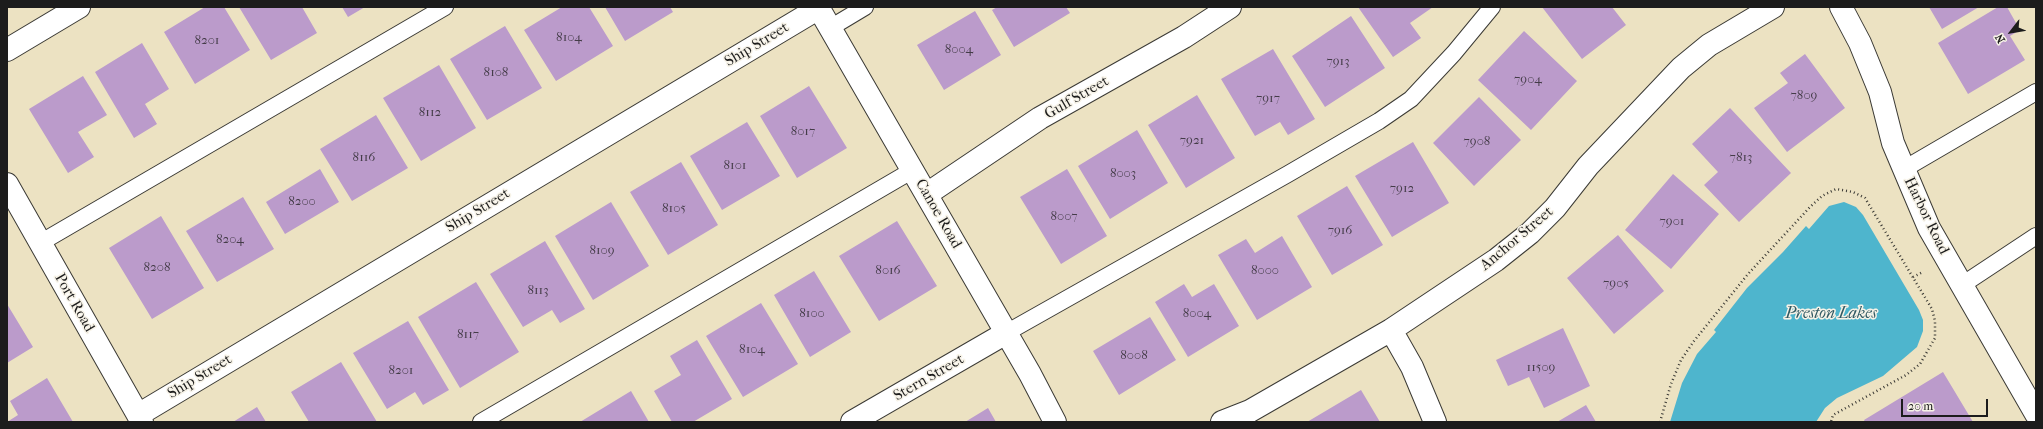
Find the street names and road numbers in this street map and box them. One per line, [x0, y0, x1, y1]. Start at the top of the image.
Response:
street label: Ship Street [722, 19, 792, 71]
street label: Gulf Street [1042, 72, 1112, 124]
street label: Harbor Road [1900, 175, 1952, 257]
street label: Canoe Road [911, 176, 965, 252]
street label: Ship Street [443, 185, 513, 237]
street label: Anchor Street [1477, 203, 1557, 275]
street label: Port Road [50, 271, 98, 335]
street label: Ship Street [165, 351, 235, 403]
street label: Stern Street [891, 351, 967, 405]

